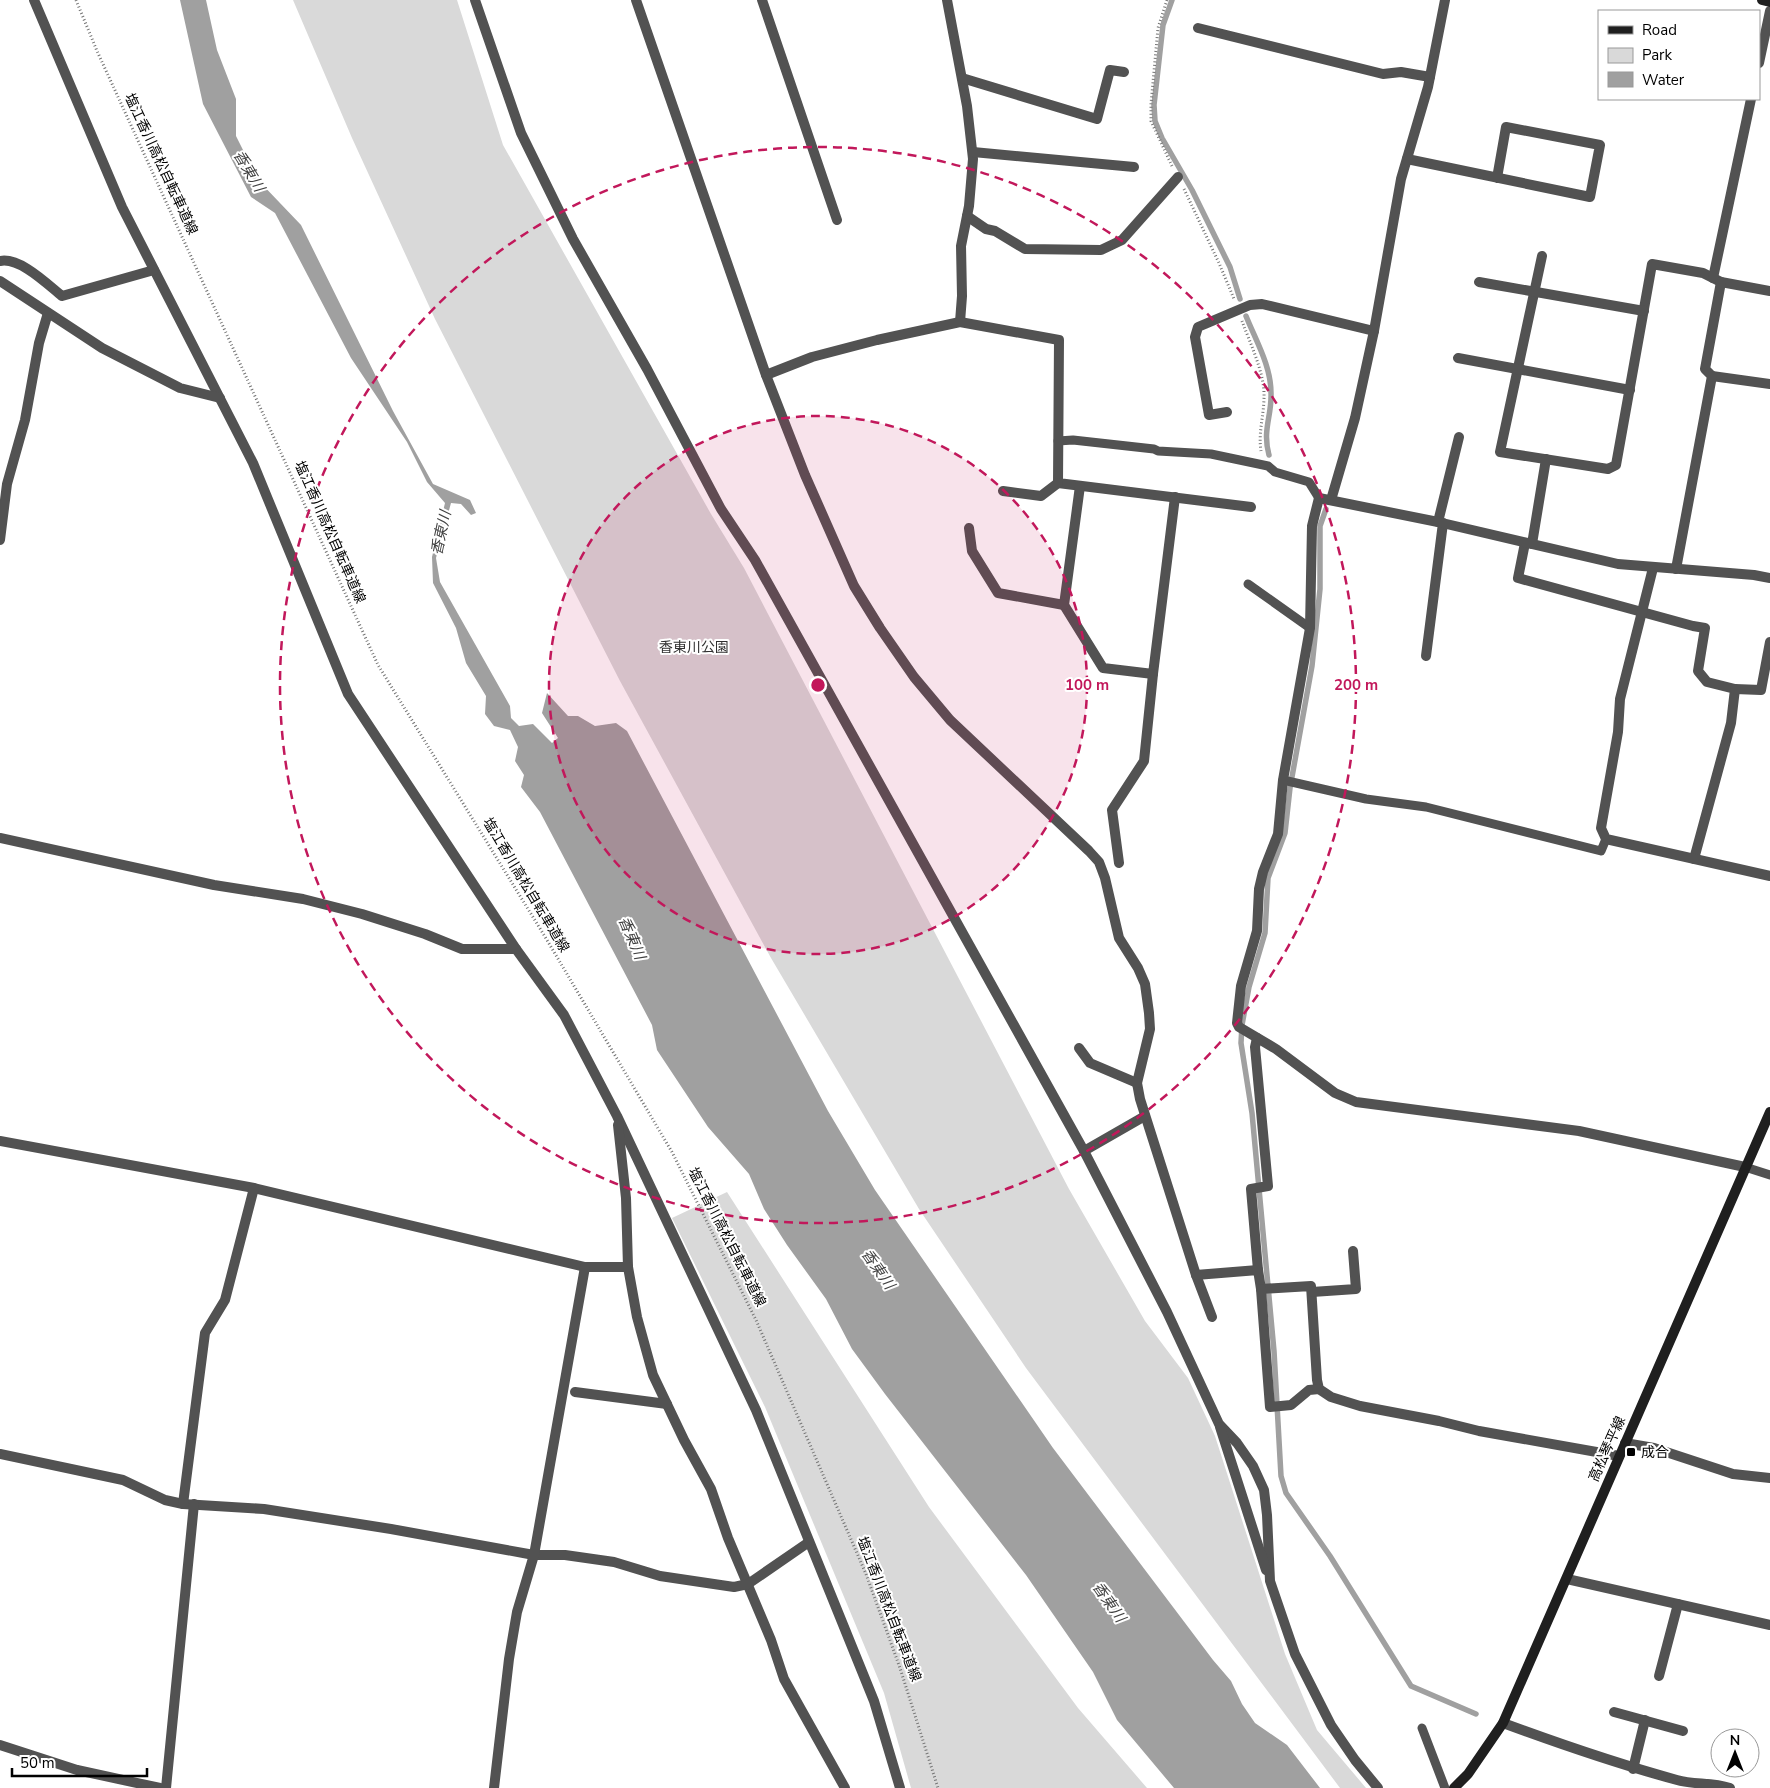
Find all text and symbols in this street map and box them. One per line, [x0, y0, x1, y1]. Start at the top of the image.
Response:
legend [1598, 10, 1760, 100]
text: Road [1642, 20, 1677, 40]
text: Park [1642, 45, 1672, 65]
text: Water [1642, 70, 1685, 90]
street label: 塩江香川高松自転車道線 [120, 90, 202, 238]
water label: 香東川 [229, 147, 270, 197]
street label: 塩江香川高松自転車道線 [290, 458, 370, 606]
water label: 香東川 [427, 507, 456, 557]
park label: 香東川公園 [659, 638, 729, 657]
text: 100 m [1065, 675, 1109, 695]
text: 200 m [1334, 675, 1378, 695]
centre of rings [809, 676, 827, 694]
street label: 塩江香川高松自転車道線 [478, 814, 574, 956]
water label: 香東川 [614, 913, 651, 964]
street label: 塩江香川高松自転車道線 [684, 1164, 770, 1310]
water label: 香東川 [857, 1245, 900, 1295]
street label: 高松琴平線 [1584, 1413, 1630, 1485]
place label: 成合 [1641, 1443, 1669, 1462]
marker: 成合 [1625, 1446, 1637, 1458]
street label: 塩江香川高松自転車道線 [853, 1534, 925, 1684]
water label: 香東川 [1088, 1578, 1131, 1628]
north arrow [1710, 1728, 1760, 1778]
text: N [1730, 1731, 1740, 1750]
scale bar [12, 1746, 148, 1778]
text: 50 m [20, 1753, 55, 1773]

